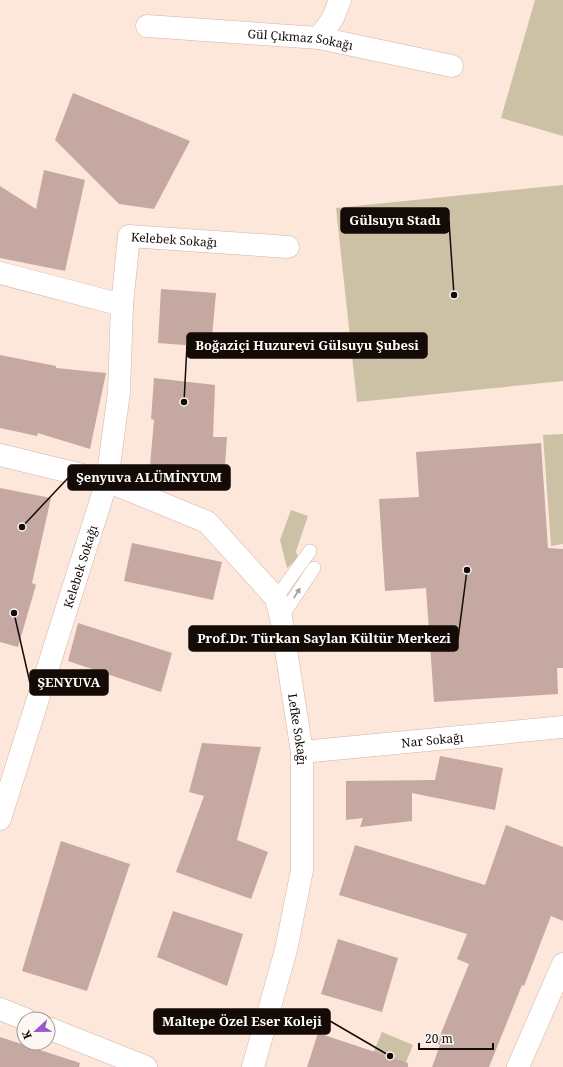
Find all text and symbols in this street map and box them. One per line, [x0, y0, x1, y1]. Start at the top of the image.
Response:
street label: Gül Çıkmaz Sokağı [247, 25, 355, 54]
callout: Gülsuyu Stadı [341, 208, 449, 233]
text: Gülsuyu Stadı [349, 211, 441, 229]
street label: Kelebek Sokağı [131, 228, 218, 251]
callout: Boğaziçi Huzurevi Gülsuyu Şubesi [187, 333, 427, 358]
text: Boğaziçi Huzurevi Gülsuyu Şubesi [195, 336, 419, 354]
callout: Şenyuva ALÜMİNYUM [68, 465, 230, 490]
text: Şenyuva ALÜMİNYUM [76, 468, 222, 486]
street label: Kelebek Sokağı [59, 523, 101, 610]
one-way arrow [293, 588, 301, 598]
callout: Prof.Dr. Türkan Saylan Kültür Merkezi [189, 626, 458, 651]
text: Prof.Dr. Türkan Saylan Kültür Merkezi [197, 629, 451, 647]
callout: ŞENYUVA [30, 670, 108, 695]
text: ŞENYUVA [38, 673, 101, 691]
street label: Lefke Sokağı [284, 692, 311, 765]
street label: Nar Sokağı [401, 728, 464, 751]
callout: Maltepe Özel Eser Koleji [154, 1009, 330, 1034]
north arrow [16, 1011, 56, 1051]
text: Maltepe Özel Eser Koleji [162, 1012, 322, 1030]
scale bar [419, 1025, 493, 1051]
text: K [17, 1028, 35, 1041]
text: 20 m [425, 1030, 453, 1047]

